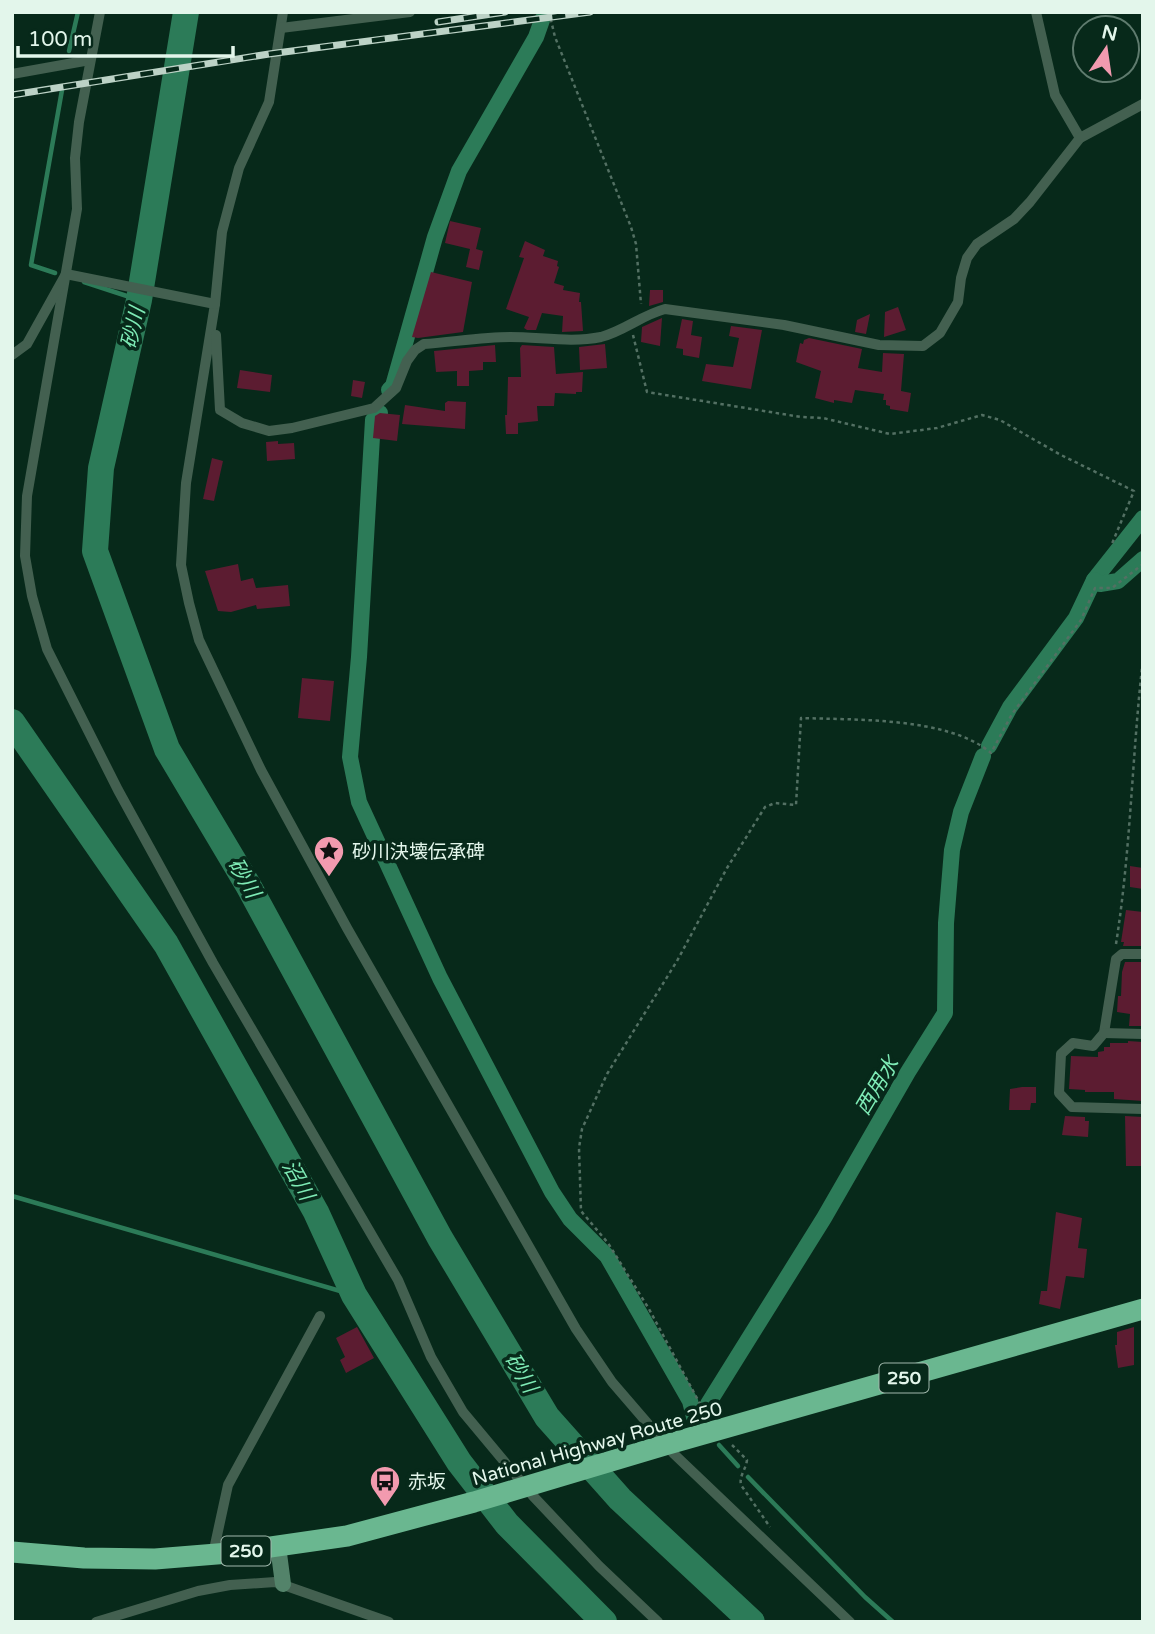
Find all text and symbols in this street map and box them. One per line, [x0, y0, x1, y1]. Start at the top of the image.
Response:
scale bar [18, 14, 233, 58]
north arrow [1071, 14, 1141, 84]
text: N [1100, 21, 1120, 46]
text: 100 m [28, 27, 92, 52]
water label: 砂川 [117, 303, 151, 351]
place icon: 砂川決壊伝承碑 [312, 834, 346, 878]
place label: 砂川決壊伝承碑 [352, 841, 485, 863]
water label: 砂川 [222, 854, 266, 904]
water label: 西用水 [850, 1051, 905, 1120]
water label: 沼川 [276, 1156, 320, 1206]
water label: 砂川 [499, 1349, 543, 1399]
road number: 250 [880, 1364, 928, 1392]
street label: National Highway Route 250 [470, 1398, 725, 1490]
bus stop icon: 赤坂 [368, 1464, 402, 1508]
place label: 赤坂 [408, 1471, 446, 1493]
road number: 250 [222, 1536, 270, 1566]

